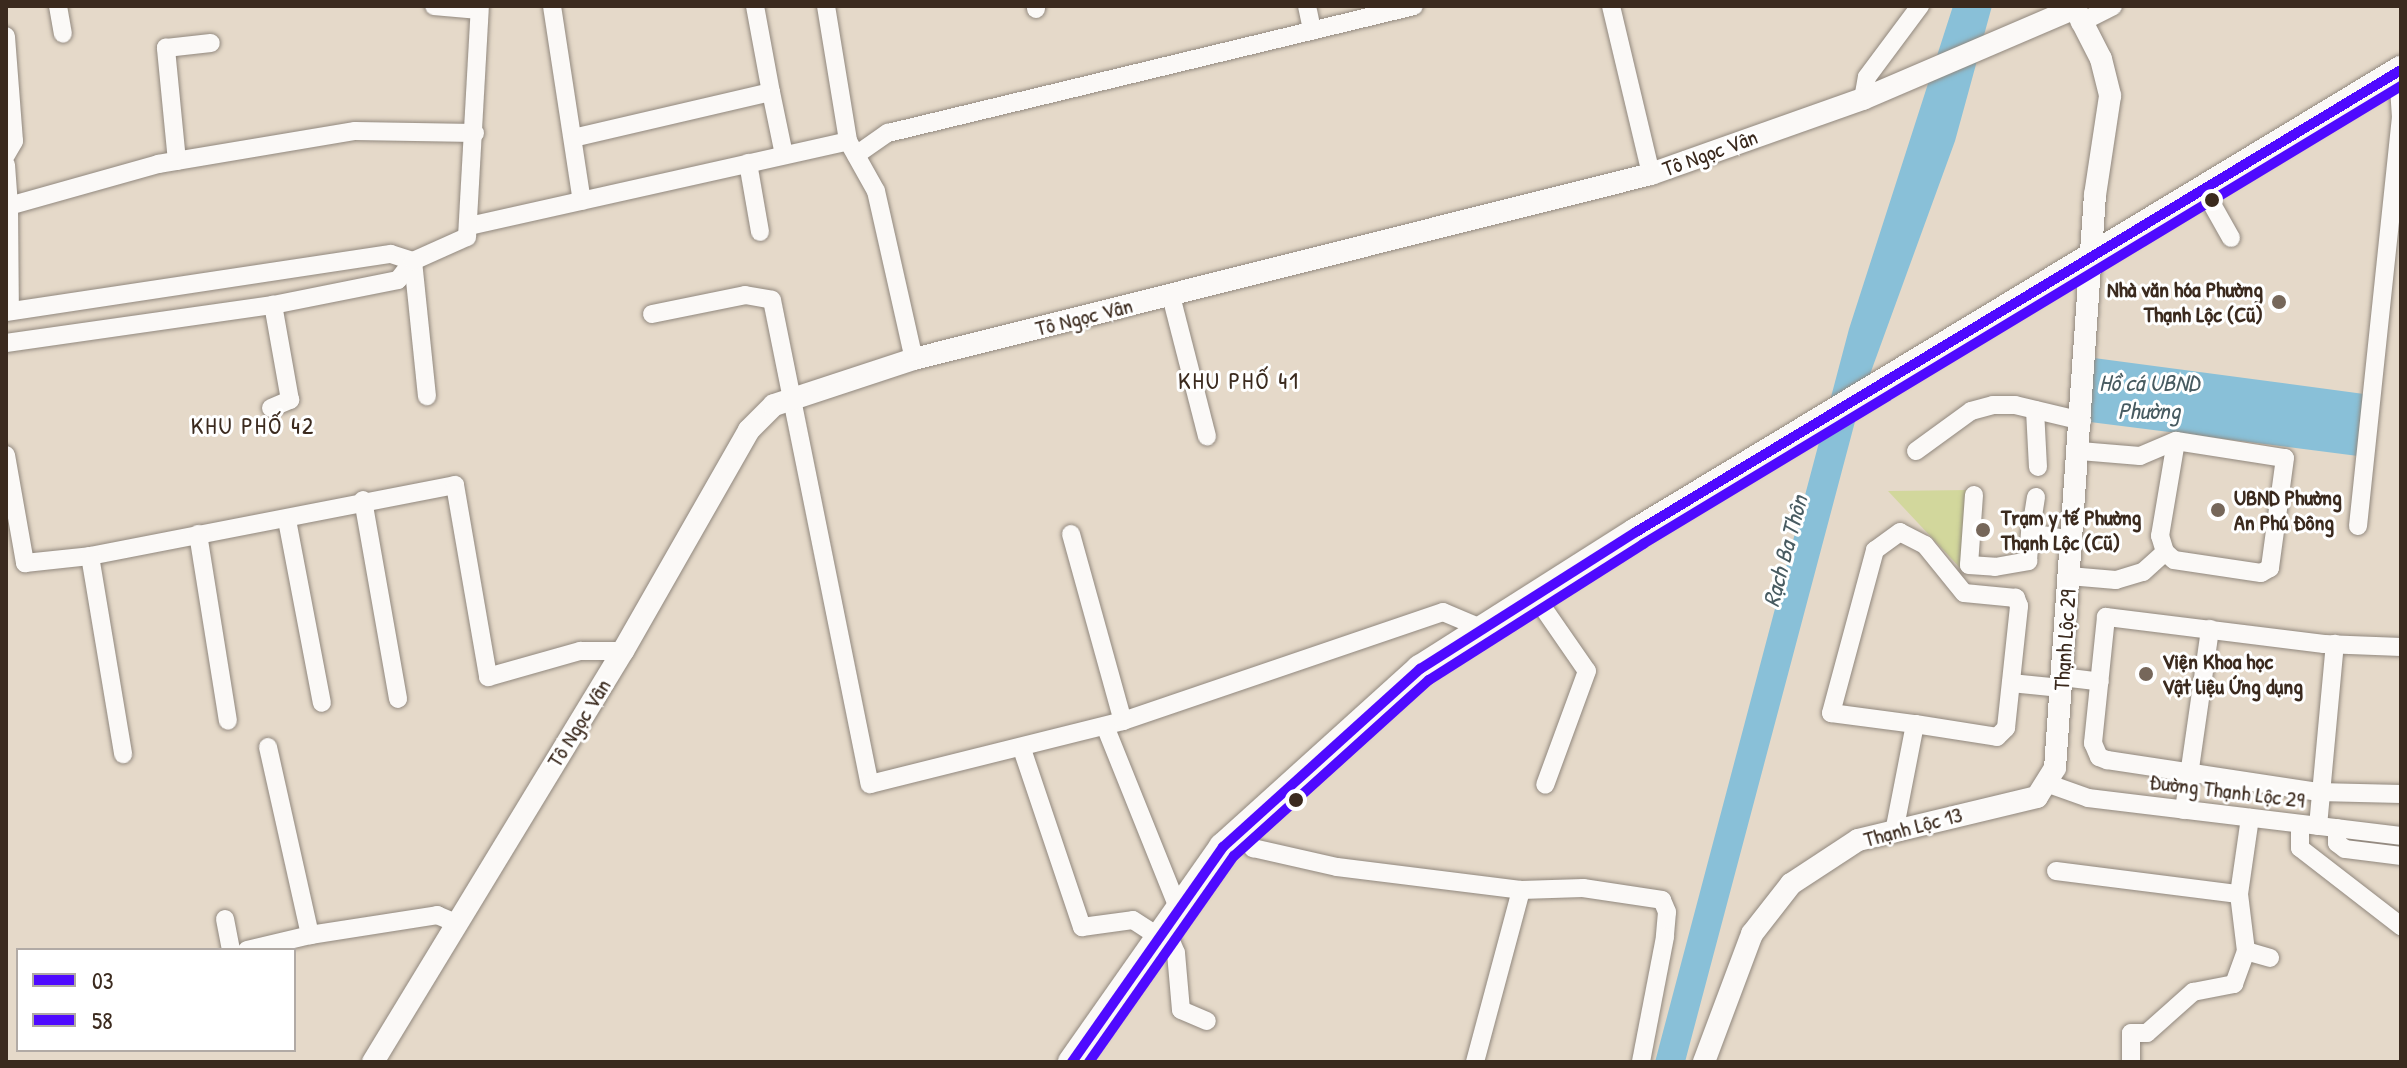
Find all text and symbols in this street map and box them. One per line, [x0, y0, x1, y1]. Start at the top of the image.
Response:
street label: Tô Ngọc Vân [1659, 124, 1761, 182]
unlabelled marker [2204, 192, 2220, 208]
place label: Nhà văn hóa Phường Thạnh Lộc (Cũ) [2107, 276, 2263, 328]
street label: Tô Ngọc Vân [1033, 292, 1135, 342]
marker: Nhà văn hóa Phường Thạnh Lộc (Cũ) [2270, 293, 2288, 311]
district label: KHU PHỐ 41 [1178, 367, 1300, 395]
water label: Hồ cá UBND Phường [2099, 369, 2199, 425]
district label: KHU PHỐ 42 [191, 412, 315, 440]
place label: UBND Phường An Phú Đông [2234, 484, 2342, 536]
water label: Rạch Ba Thôn [1756, 492, 1814, 610]
marker: UBND Phường An Phú Đông [2209, 501, 2227, 519]
place label: Trạm y tế Phường Thạnh Lộc (Cũ) [2001, 504, 2141, 556]
marker: Trạm y tế Phường Thạnh Lộc (Cũ) [1972, 519, 1994, 541]
street label: Thạnh Lộc 29 [2048, 588, 2082, 692]
place label: Viện Khoa học Vật liệu Ứng dụng [2162, 648, 2303, 700]
marker: Viện Khoa học Vật liệu Ứng dụng [2137, 665, 2155, 683]
street label: Tô Ngọc Vân [542, 674, 616, 772]
street label: Đường Thạnh Lộc 29 [2148, 768, 2306, 814]
unlabelled marker [1288, 792, 1304, 808]
street label: Thạnh Lộc 13 [1861, 801, 1965, 853]
legend [16, 948, 296, 1052]
text: 03 [92, 964, 114, 996]
text: 58 [92, 1004, 113, 1036]

